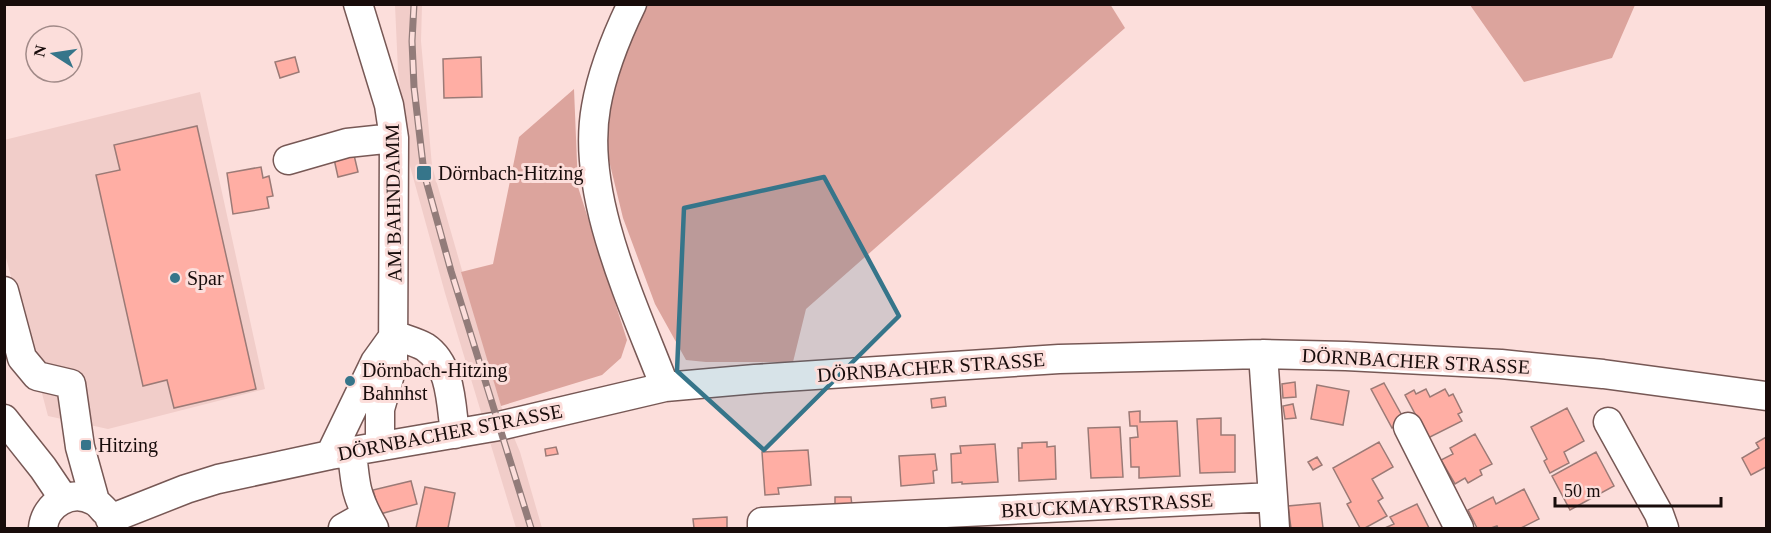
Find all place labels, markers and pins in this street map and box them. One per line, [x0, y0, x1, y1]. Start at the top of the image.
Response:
place label: Dörnbach-Hitzing [438, 162, 584, 185]
marker: Dörnbach-Hitzing [415, 164, 433, 182]
place label: Spar [187, 267, 224, 290]
marker: Spar [168, 271, 182, 285]
place label: Dörnbach-Hitzing Bahnhst [362, 359, 508, 404]
marker: Dörnbach-Hitzing Bahnhst [343, 374, 357, 388]
place label: Hitzing [98, 434, 158, 457]
marker: Hitzing [79, 438, 93, 452]

